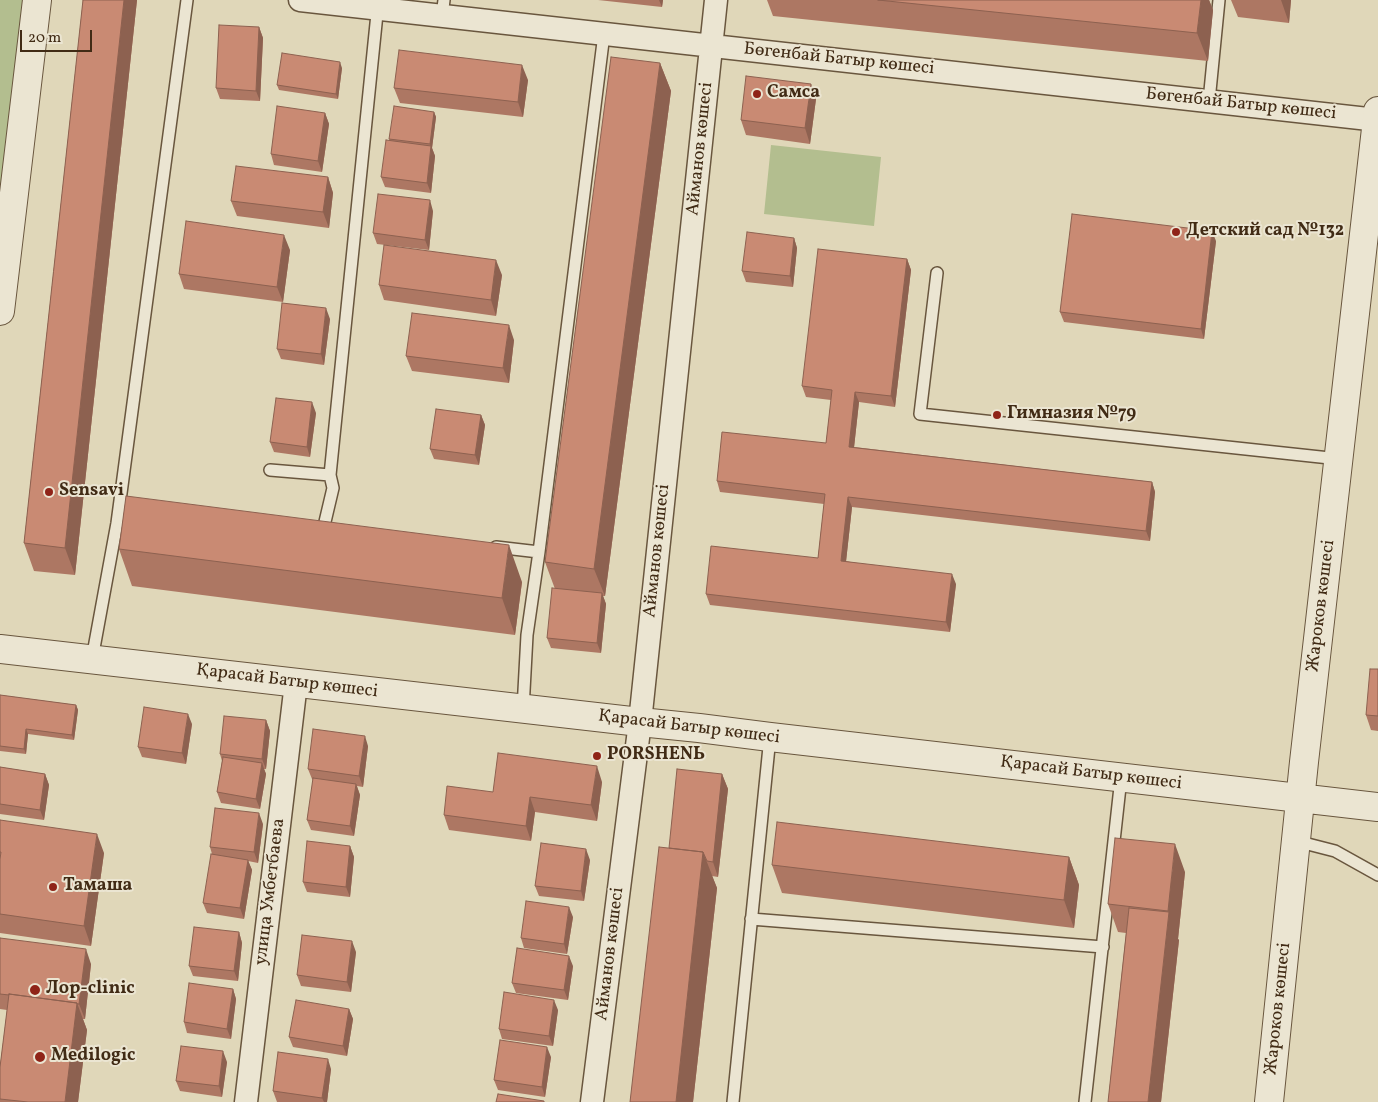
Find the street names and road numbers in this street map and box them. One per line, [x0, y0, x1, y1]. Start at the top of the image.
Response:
street label: Бөгенбай Батыр көшесі [743, 39, 935, 81]
street label: Айманов көшесі [683, 81, 719, 217]
street label: Бөгенбай Батыр көшесі [1145, 84, 1337, 126]
street label: Айманов көшесі [640, 483, 676, 619]
street label: Жароков көшесі [1303, 539, 1341, 673]
street label: Қарасай Батыр көшесі [195, 660, 379, 704]
street label: Қарасай Батыр көшесі [597, 706, 781, 750]
street label: Қарасай Батыр көшесі [999, 752, 1183, 796]
street label: улица Умбетбаева [251, 817, 291, 967]
street label: Айманов көшесі [592, 886, 630, 1022]
street label: Жароков көшесі [1261, 942, 1297, 1076]

